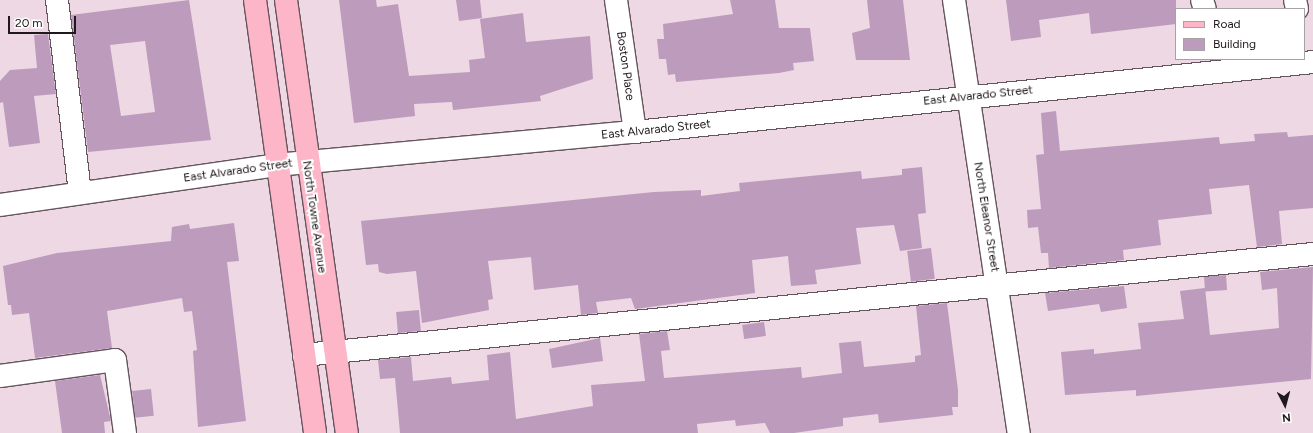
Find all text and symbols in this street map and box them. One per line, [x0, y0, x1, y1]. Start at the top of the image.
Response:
scale bar [10, 8, 78, 34]
legend [1175, 8, 1305, 60]
text: 20 m [15, 16, 43, 30]
text: Road [1213, 17, 1241, 31]
street label: Boston Place [613, 30, 637, 102]
text: Building [1213, 37, 1256, 51]
street label: East Alvarado Street [923, 83, 1033, 109]
street label: East Alvarado Street [601, 117, 711, 143]
street label: East Alvarado Street [183, 156, 293, 186]
street label: North Towne Avenue [299, 160, 329, 274]
street label: North Eleanor Street [970, 161, 1002, 273]
north arrow [1265, 385, 1305, 425]
text: N [1281, 411, 1291, 424]

